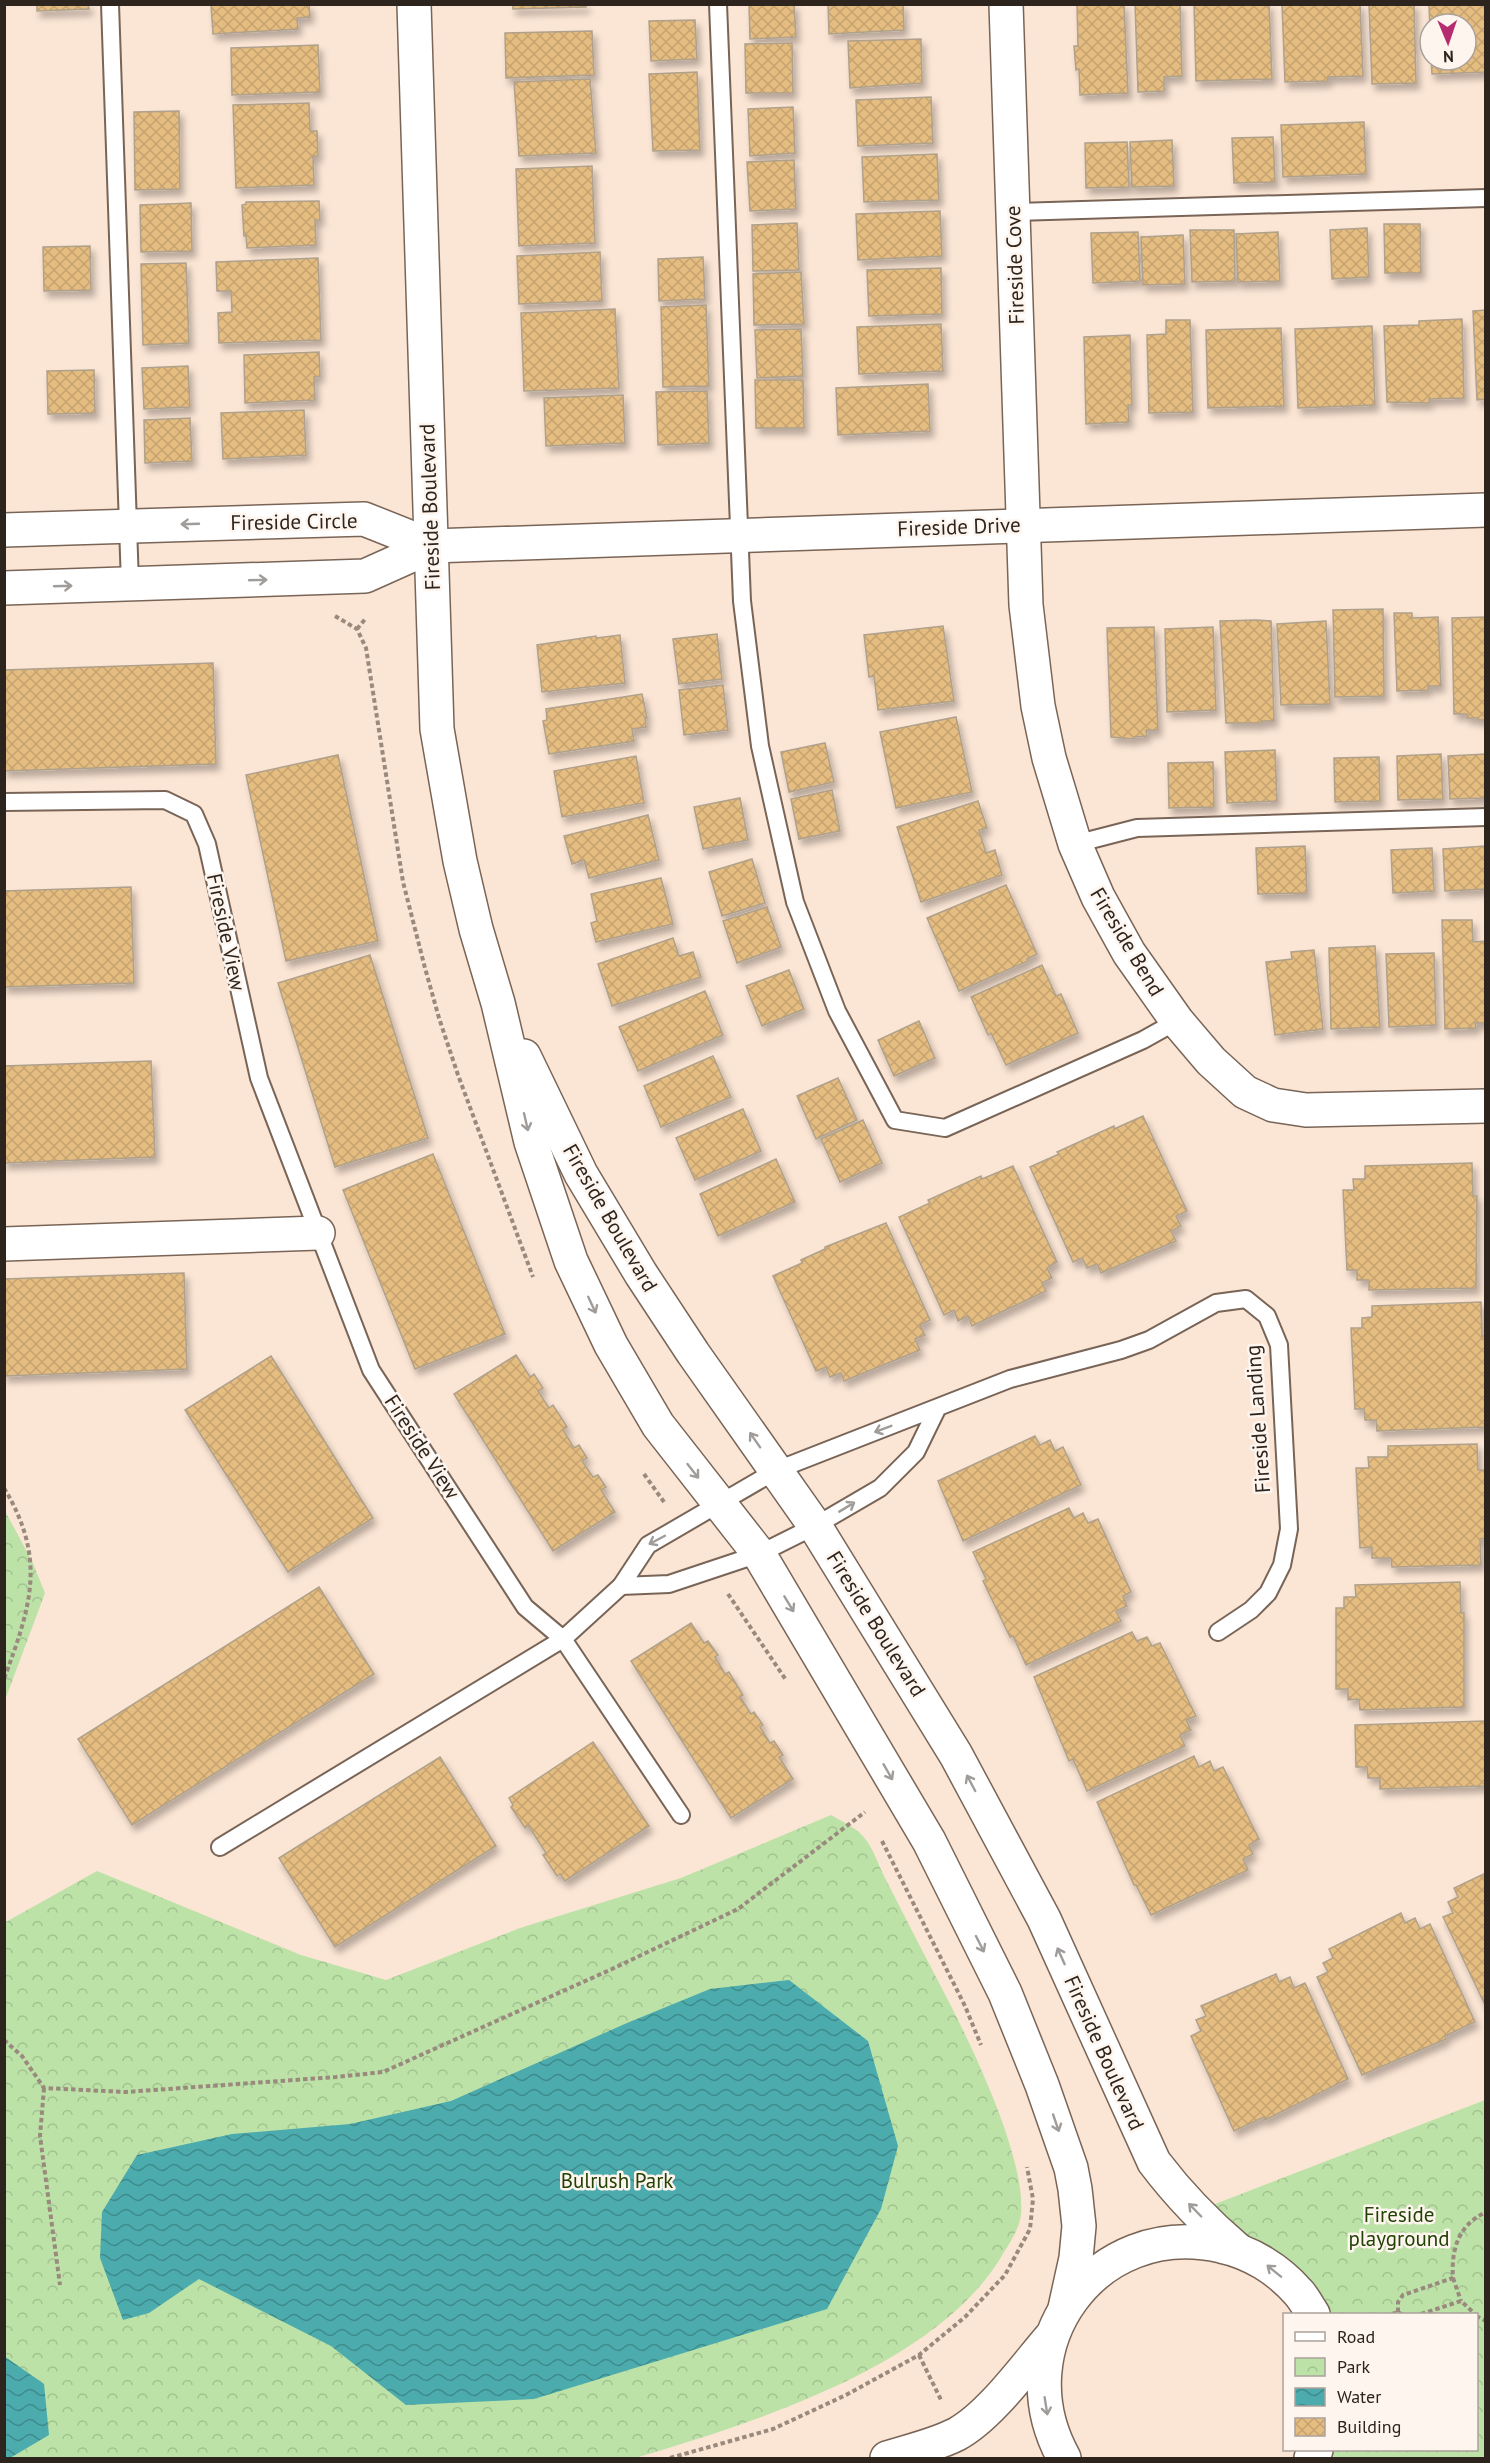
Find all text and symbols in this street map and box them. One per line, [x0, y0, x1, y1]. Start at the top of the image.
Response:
north arrow [1418, 12, 1478, 72]
text: N [1443, 47, 1454, 67]
street label: Fireside Cove [999, 205, 1030, 325]
street label: Fireside Boulevard [413, 423, 446, 591]
street label: Fireside Circle [230, 507, 358, 536]
street label: Fireside Drive [897, 511, 1021, 542]
one-way arrow [180, 518, 200, 530]
one-way arrow [247, 574, 267, 586]
one-way arrow [52, 581, 72, 592]
street label: Fireside View [201, 871, 252, 994]
street label: Fireside Bend [1084, 882, 1170, 1001]
one-way arrow [520, 1112, 532, 1131]
street label: Fireside Boulevard [557, 1139, 664, 1297]
one-way arrow [587, 1295, 598, 1313]
street label: Fireside Landing [1239, 1344, 1276, 1494]
street label: Fireside View [379, 1389, 466, 1505]
one-way arrow [874, 1425, 892, 1436]
one-way arrow [749, 1433, 762, 1449]
one-way arrow [687, 1462, 700, 1478]
one-way arrow [838, 1501, 855, 1513]
one-way arrow [649, 1534, 666, 1546]
street label: Fireside Boulevard [821, 1546, 932, 1701]
one-way arrow [783, 1595, 795, 1612]
one-way arrow [882, 1763, 894, 1780]
one-way arrow [965, 1775, 977, 1792]
one-way arrow [975, 1934, 987, 1952]
one-way arrow [1054, 1947, 1066, 1965]
street label: Fireside Boulevard [1058, 1971, 1151, 2134]
one-way arrow [1051, 2113, 1062, 2132]
park label: Bulrush Park [561, 2167, 673, 2194]
park label: Fireside playground [1348, 2201, 1450, 2252]
one-way arrow [1188, 2203, 1202, 2218]
one-way arrow [1267, 2265, 1283, 2278]
legend [1283, 2313, 1478, 2451]
text: Road [1337, 2325, 1375, 2348]
text: Park [1337, 2355, 1370, 2378]
text: Water [1337, 2385, 1381, 2408]
one-way arrow [1040, 2396, 1051, 2416]
text: Building [1337, 2415, 1401, 2438]

